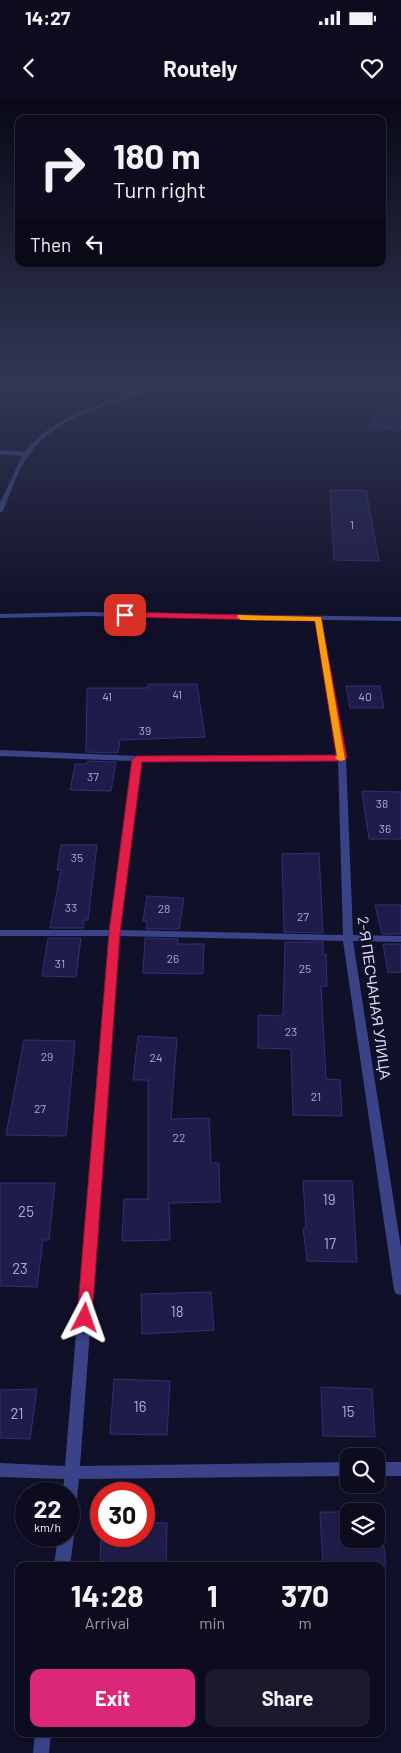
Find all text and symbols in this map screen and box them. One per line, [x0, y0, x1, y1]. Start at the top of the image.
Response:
text: 14:27 [25, 6, 70, 29]
icon: back [15, 54, 43, 82]
icon: heart [358, 54, 386, 82]
text: Routely [163, 55, 238, 81]
text: 180 m [113, 134, 201, 176]
icon: right [30, 135, 95, 200]
text: Turn right [113, 176, 206, 202]
icon: left [81, 230, 109, 258]
text: Then [30, 233, 71, 256]
house number: 1 [350, 518, 354, 531]
pin [104, 594, 146, 636]
icon: arrive [111, 601, 139, 629]
house number: 41 [172, 687, 182, 701]
house number: 41 [102, 689, 112, 703]
house number: 40 [358, 689, 372, 703]
house number: 39 [139, 723, 151, 737]
house number: 37 [87, 769, 99, 783]
house number: 38 [376, 796, 388, 810]
house number: 36 [379, 821, 391, 835]
house number: 35 [71, 850, 83, 864]
house number: 33 [65, 900, 77, 914]
house number: 28 [158, 901, 170, 915]
house number: 27 [297, 909, 309, 923]
street label: 2-Я ПЕСЧАНАЯ УЛИЦА [355, 915, 395, 1080]
house number: 26 [167, 951, 179, 965]
house number: 31 [55, 956, 65, 970]
house number: 25 [299, 961, 311, 975]
house number: 23 [285, 1024, 297, 1038]
house number: 29 [41, 1049, 53, 1063]
house number: 24 [149, 1050, 163, 1064]
house number: 21 [311, 1089, 321, 1103]
house number: 27 [34, 1101, 46, 1115]
house number: 22 [173, 1130, 185, 1144]
house number: 19 [322, 1190, 336, 1208]
house number: 25 [18, 1202, 34, 1220]
house number: 17 [324, 1234, 336, 1252]
house number: 23 [12, 1259, 28, 1277]
position arrow [58, 1291, 110, 1343]
house number: 18 [170, 1302, 184, 1320]
house number: 16 [134, 1397, 146, 1415]
house number: 15 [342, 1402, 354, 1420]
house number: 21 [10, 1404, 24, 1422]
map controls [340, 1448, 385, 1548]
button: search [340, 1448, 385, 1493]
speed limit sign: 30 [90, 1482, 155, 1547]
text: 22 [33, 1493, 62, 1523]
button: layers [340, 1503, 385, 1548]
text: km/h [34, 1520, 61, 1534]
text: 14:28 [71, 1577, 144, 1613]
text: 1 [207, 1577, 218, 1613]
text: 370 [281, 1577, 329, 1613]
text: Arrival [85, 1613, 130, 1632]
text: min [199, 1613, 225, 1632]
text: m [298, 1613, 312, 1632]
button: Exit [30, 1669, 195, 1727]
button: Share [205, 1669, 370, 1727]

